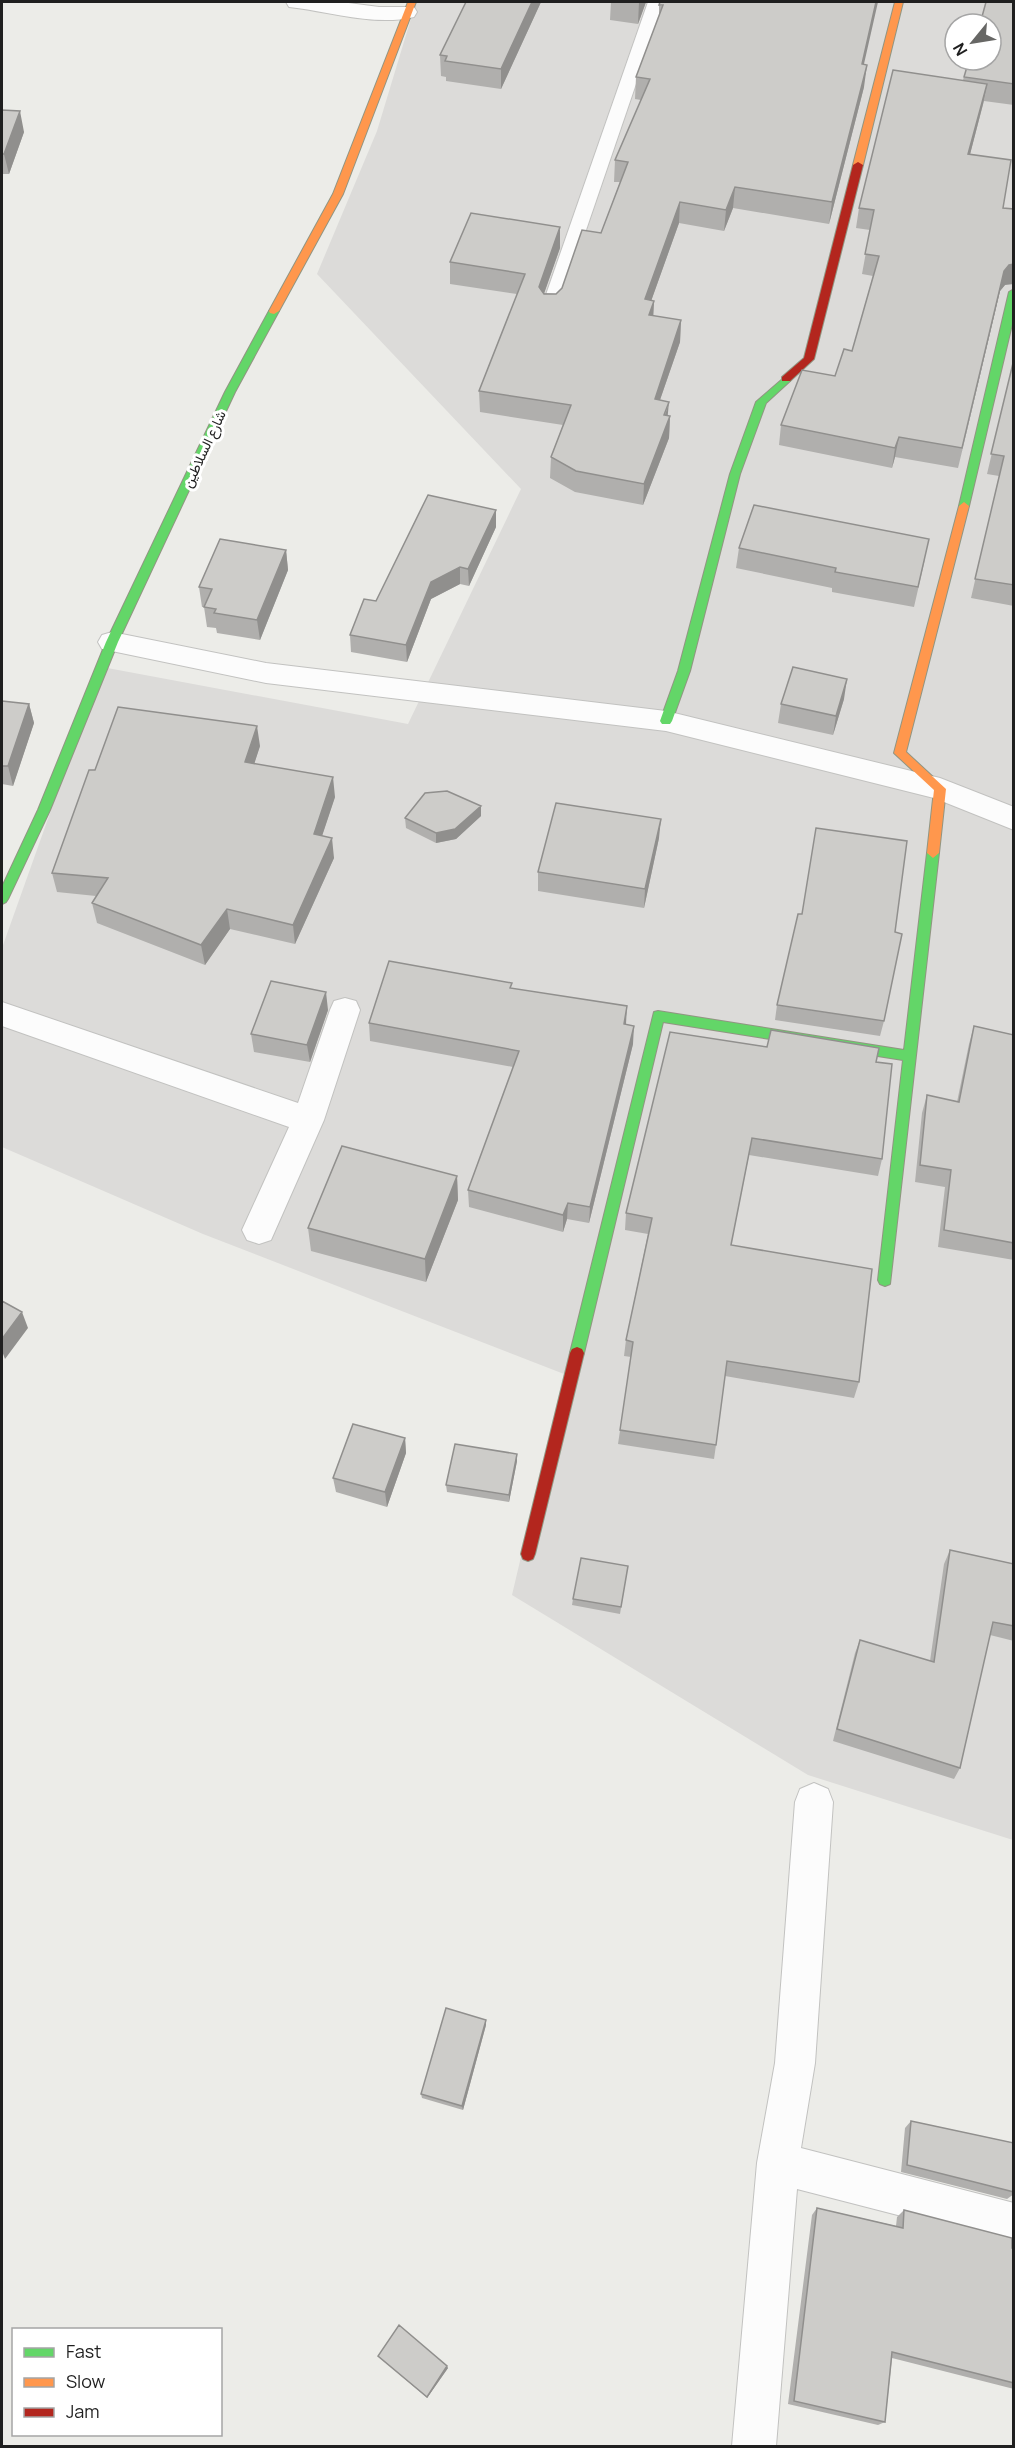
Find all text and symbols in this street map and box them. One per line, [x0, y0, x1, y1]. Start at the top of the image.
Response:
north arrow [943, 12, 1003, 72]
text: N [948, 39, 972, 60]
street label: شارع السلاطين [177, 407, 232, 491]
legend [12, 2328, 222, 2436]
text: Fast [66, 2339, 101, 2363]
text: Slow [66, 2369, 106, 2393]
text: Jam [66, 2399, 100, 2423]

